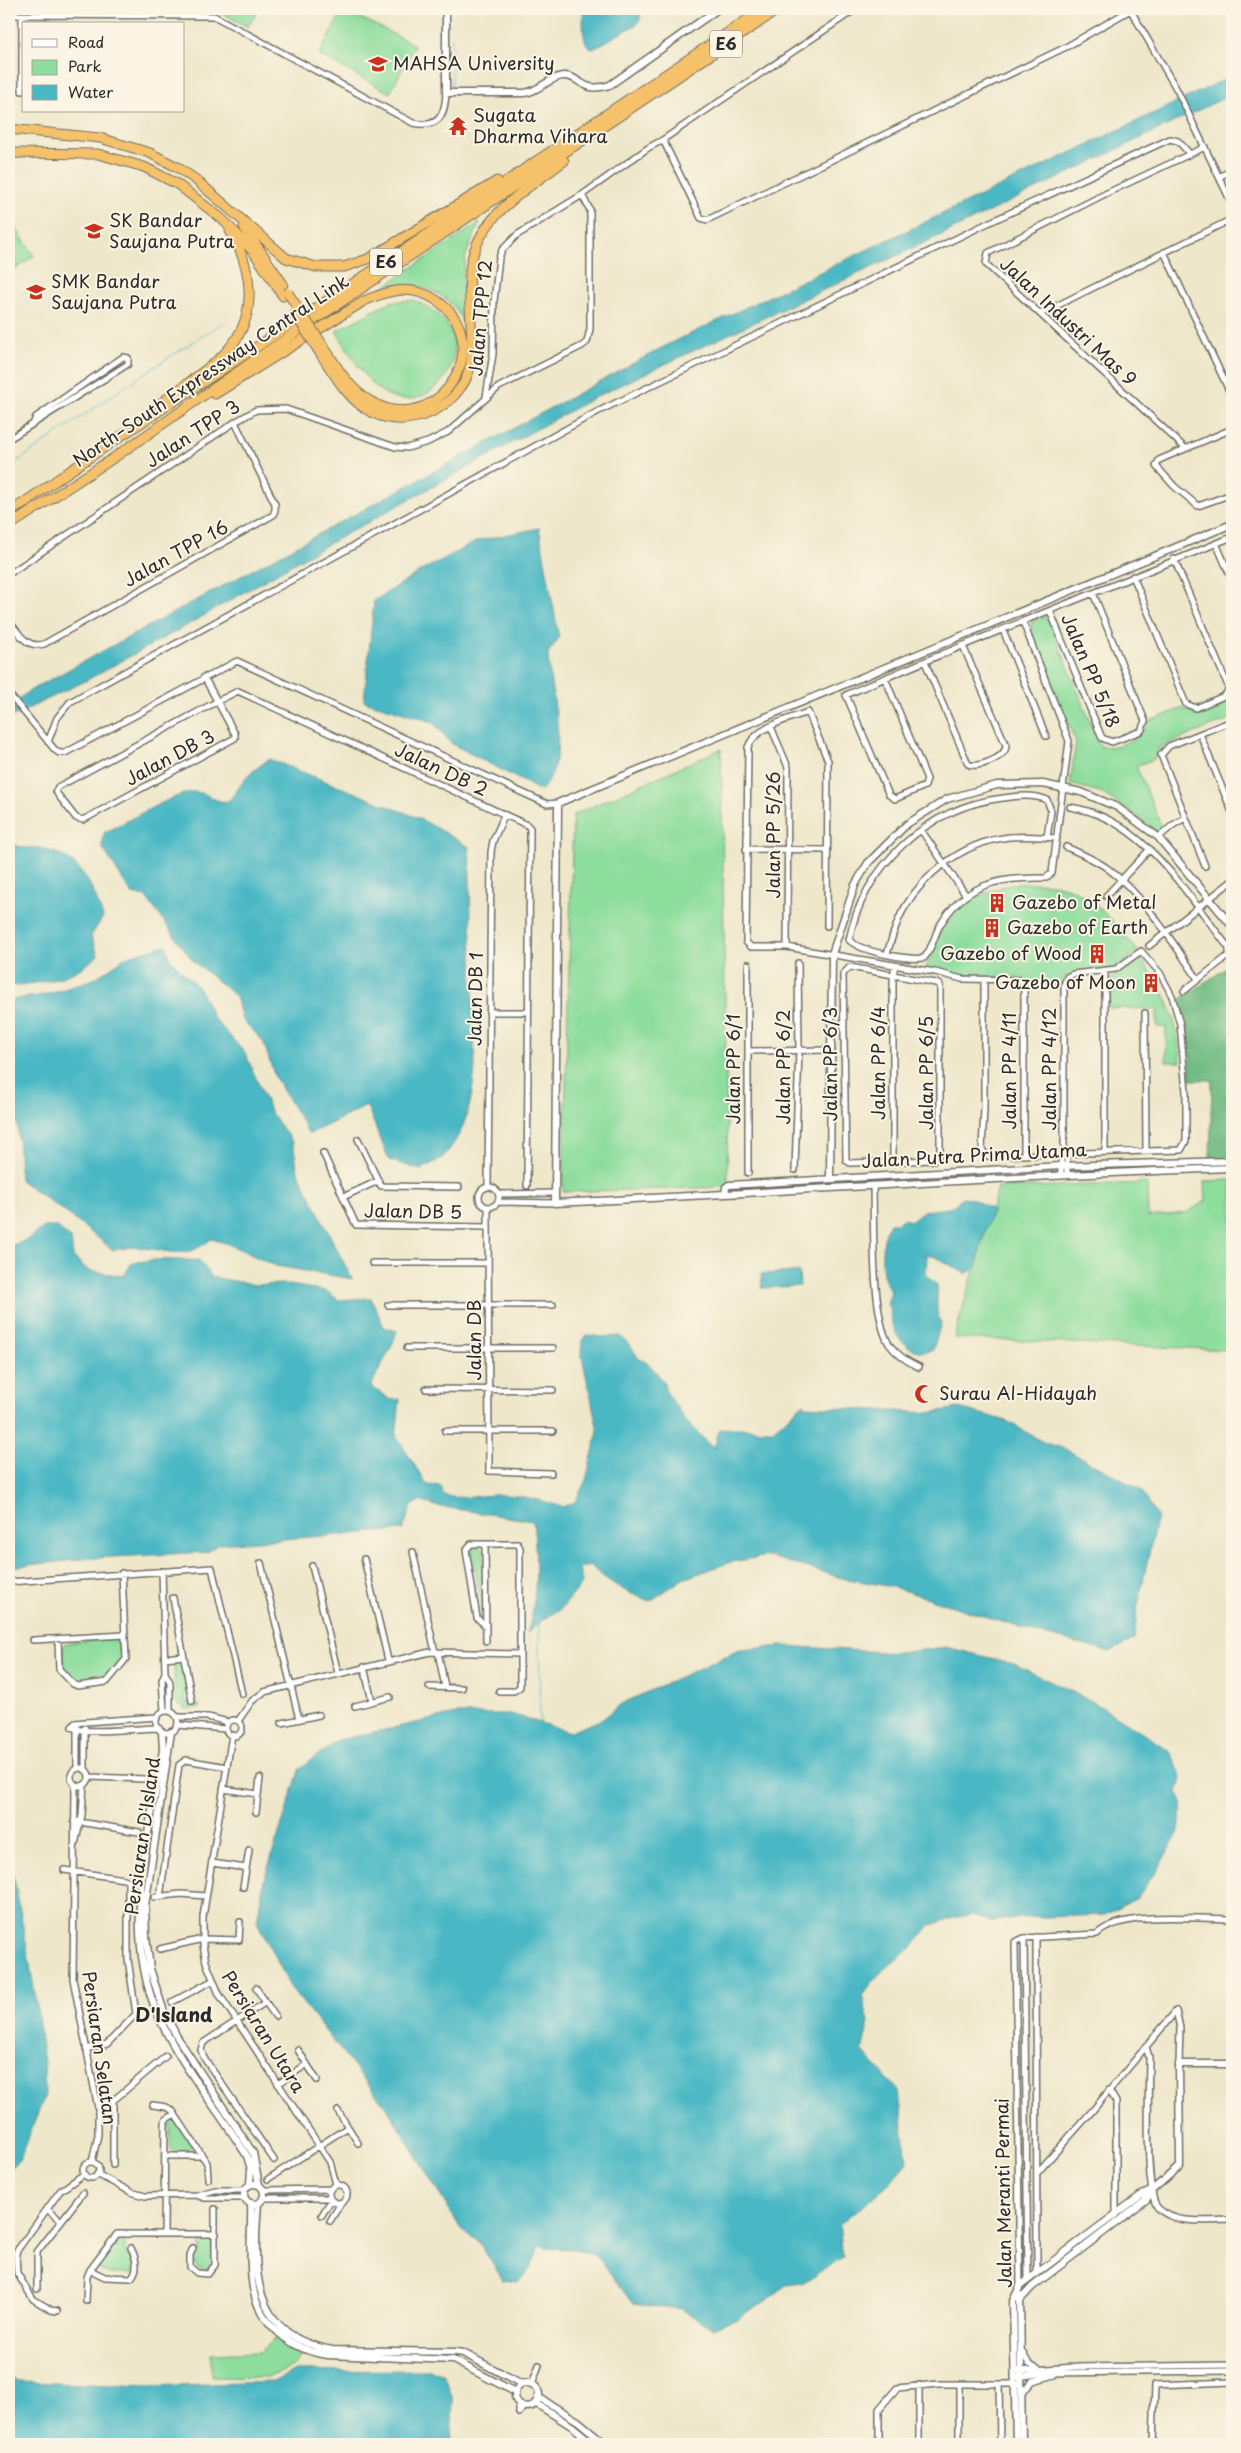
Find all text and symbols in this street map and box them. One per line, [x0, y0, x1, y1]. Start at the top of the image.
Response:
legend [22, 22, 185, 112]
text: Road [68, 30, 104, 53]
road number: E6 [710, 31, 742, 58]
place label: MAHSA University [393, 49, 555, 76]
school or university icon: MAHSA University [367, 53, 389, 75]
text: Park [68, 54, 102, 77]
text: Water [68, 80, 113, 103]
place label: Sugata Dharma Vihara [473, 101, 608, 149]
temple icon: Sugata Dharma Vihara [447, 115, 469, 137]
place label: SK Bandar Saujana Putra [109, 206, 235, 254]
school or university icon: SK Bandar Saujana Putra [83, 220, 105, 242]
road number: E6 [370, 248, 402, 276]
street label: Jalan Industri Mas 9 [994, 250, 1144, 392]
street label: Jalan TPP 12 [461, 259, 498, 377]
place label: SMK Bandar Saujana Putra [51, 267, 177, 315]
street label: North–South Expressway Central Link [67, 267, 354, 473]
school or university icon: SMK Bandar Saujana Putra [25, 281, 47, 303]
street label: Jalan TPP 3 [140, 392, 245, 473]
street label: Jalan TPP 16 [118, 513, 233, 593]
street label: Jalan PP 5/18 [1055, 609, 1128, 732]
street label: Jalan DB 3 [120, 722, 219, 792]
street label: Jalan DB 2 [391, 735, 493, 802]
street label: Jalan PP 5/26 [759, 772, 786, 898]
place label: Gazebo of Metal [1012, 888, 1157, 915]
building icon: Gazebo of Metal [986, 892, 1008, 914]
place label: Gazebo of Earth [1007, 913, 1148, 940]
building icon: Gazebo of Earth [981, 917, 1003, 939]
place label: Gazebo of Wood [940, 939, 1082, 966]
building icon: Gazebo of Wood [1086, 943, 1108, 965]
street label: Jalan DB 1 [460, 952, 489, 1046]
place label: Gazebo of Moon [995, 968, 1136, 995]
building icon: Gazebo of Moon [1140, 972, 1162, 994]
street label: Jalan PP 6/4 [864, 1006, 891, 1120]
street label: Jalan PP 6/3 [816, 1007, 843, 1121]
street label: Jalan PP 4/12 [1035, 1008, 1062, 1130]
street label: Jalan PP 6/2 [769, 1009, 796, 1125]
street label: Jalan PP 4/11 [995, 1012, 1022, 1130]
street label: Jalan PP 6/1 [719, 1014, 746, 1124]
street label: Jalan PP 6/5 [912, 1016, 939, 1130]
street label: Jalan Putra Prima Utama [861, 1135, 1088, 1174]
street label: Jalan DB 5 [364, 1196, 462, 1225]
street label: Jalan DB [460, 1300, 487, 1380]
place label: Surau Al-Hidayah [939, 1379, 1097, 1406]
mosque icon: Surau Al-Hidayah [913, 1383, 935, 1405]
street label: Persiaran D'Island [117, 1755, 166, 1916]
street label: Persiaran Utara [216, 1965, 313, 2098]
street label: Persiaran Selatan [76, 1969, 125, 2126]
district label: D'Island [135, 2000, 213, 2028]
street label: Jalan Meranti Permai [987, 2098, 1018, 2288]

